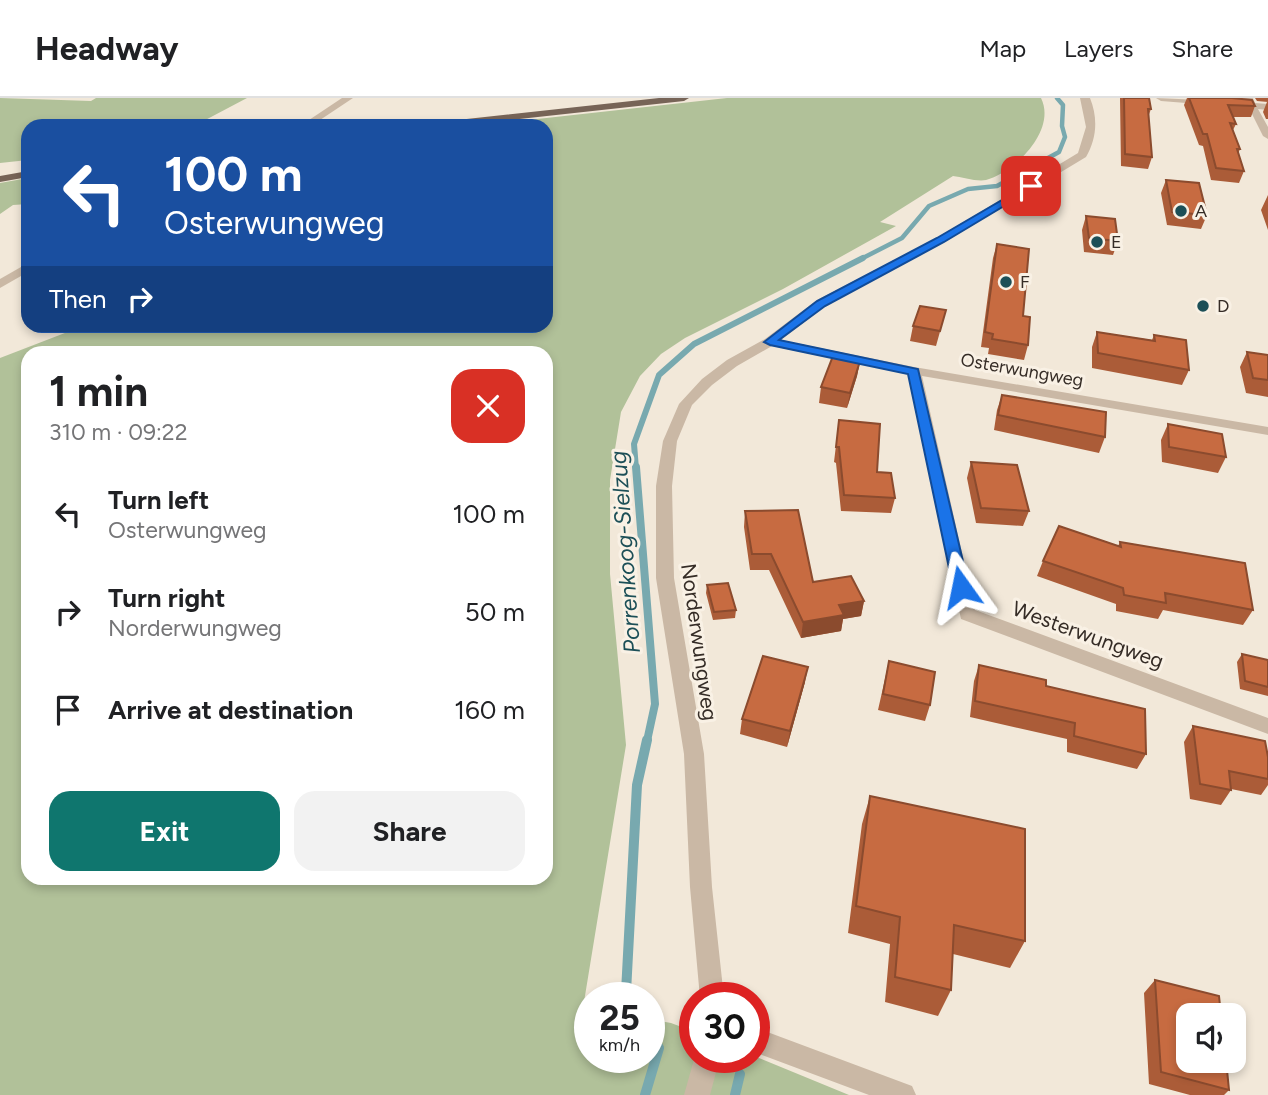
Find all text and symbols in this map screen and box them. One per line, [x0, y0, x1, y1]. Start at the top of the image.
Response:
text: Headway [35, 29, 178, 68]
text: Map [979, 34, 1026, 63]
text: Layers [1064, 34, 1133, 63]
text: Share [1171, 34, 1233, 63]
text: 100 m [164, 144, 303, 203]
icon: left [49, 147, 140, 238]
pin [1001, 156, 1061, 216]
icon: arrive [1012, 167, 1050, 205]
place label: A [1195, 200, 1207, 222]
marker: A [1173, 203, 1189, 219]
text: Osterwungweg [164, 204, 385, 242]
place label: E [1111, 231, 1122, 253]
marker: E [1089, 234, 1105, 250]
place label: F [1020, 271, 1030, 293]
marker: F [998, 274, 1014, 290]
icon: right [121, 280, 159, 318]
text: Then [49, 283, 107, 315]
place label: D [1217, 295, 1229, 317]
marker: D [1195, 298, 1211, 314]
street label: Osterwungweg [959, 348, 1085, 392]
text: 1 min [49, 366, 148, 417]
button: close [451, 369, 525, 443]
text: 310 m · 09:22 [49, 418, 188, 446]
water label: Porrenkoog-Sielzug [604, 450, 646, 654]
text: Turn left [108, 484, 209, 516]
icon: left [49, 495, 87, 533]
text: 100 m [452, 498, 525, 530]
text: Osterwungweg [108, 516, 267, 544]
position arrow [924, 550, 998, 624]
street label: Norderwungweg [676, 562, 723, 722]
text: Turn right [108, 582, 225, 614]
icon: right [49, 593, 87, 631]
text: 50 m [465, 596, 525, 628]
street label: Westerwungweg [1009, 596, 1167, 674]
text: Norderwungweg [108, 614, 282, 642]
icon: arrive [49, 691, 87, 729]
text: Arrive at destination [108, 694, 353, 726]
text: 160 m [454, 694, 525, 726]
button: Exit [49, 791, 280, 871]
button: Share [294, 791, 525, 871]
speed limit sign: 30 [679, 982, 770, 1073]
text: 25 [599, 997, 640, 1039]
map controls [1176, 1003, 1246, 1073]
button: sound [1176, 1003, 1246, 1073]
text: km/h [599, 1034, 640, 1056]

